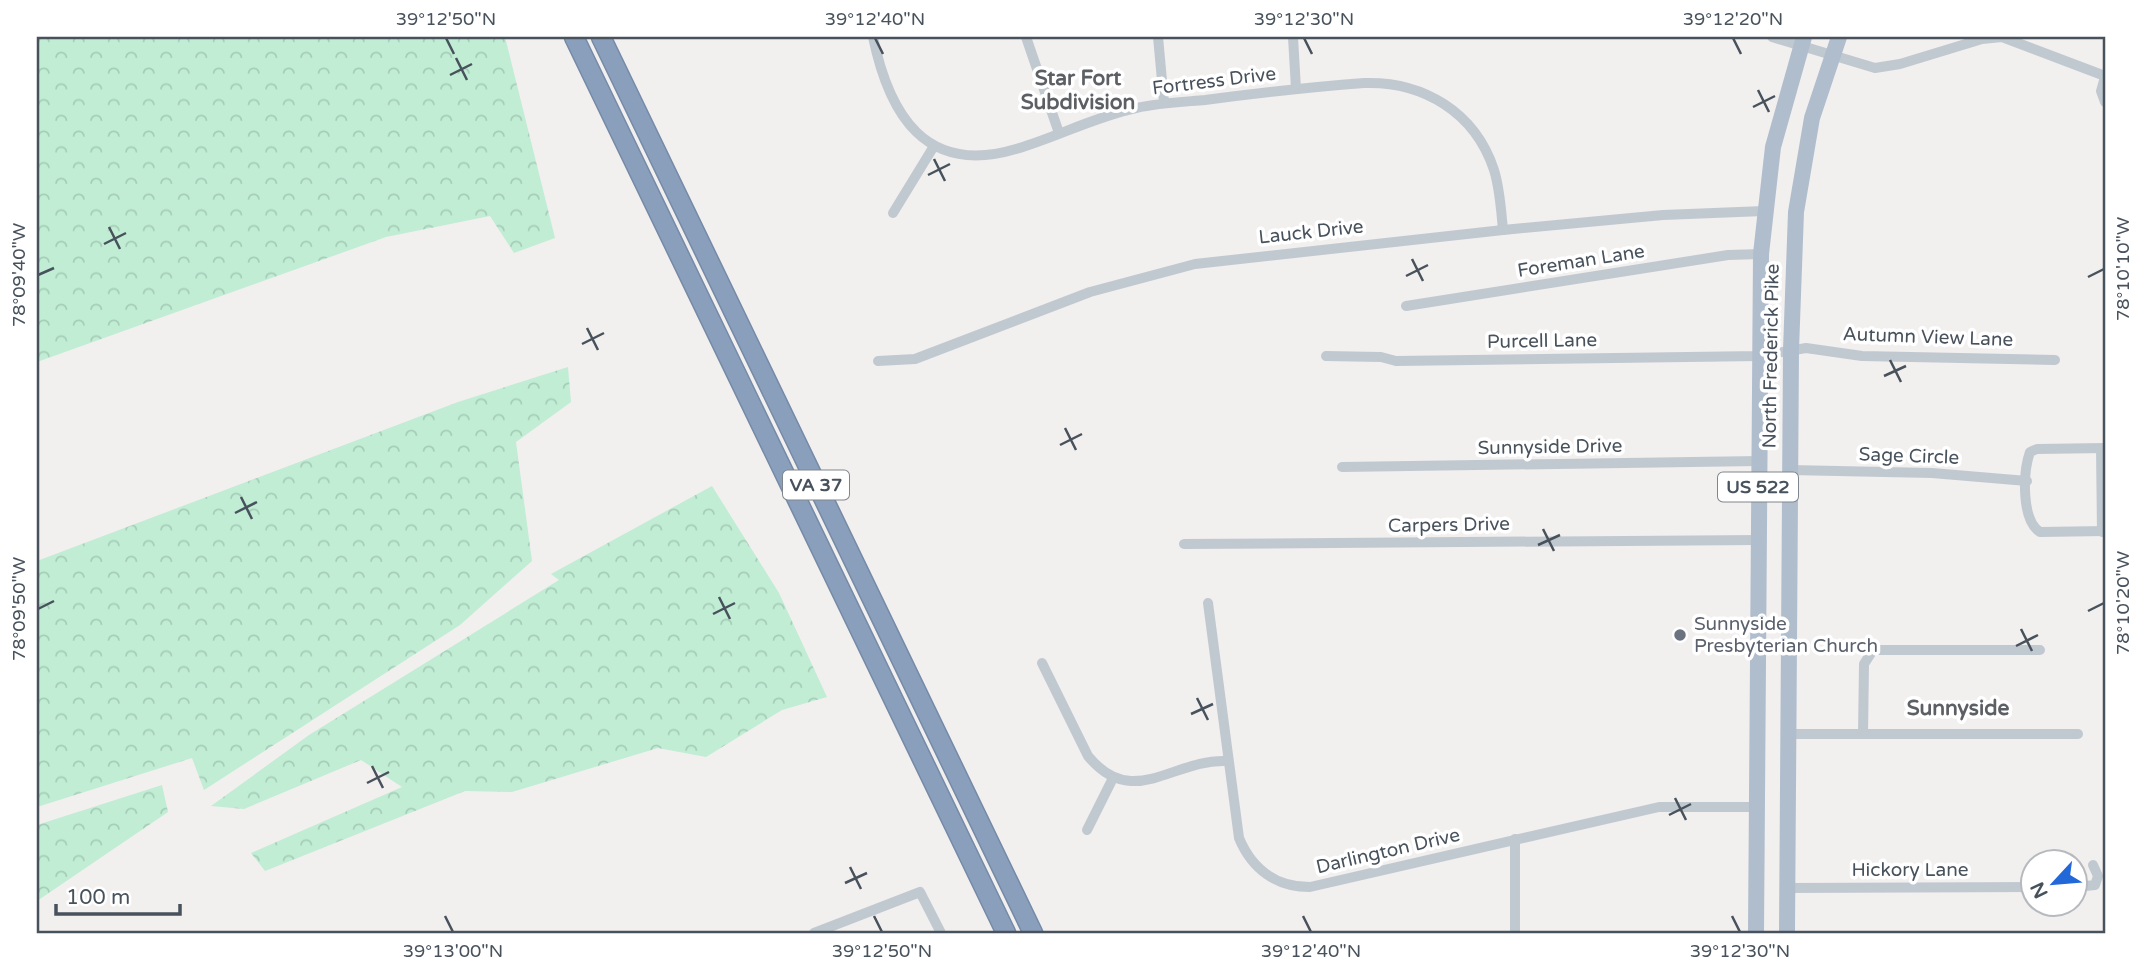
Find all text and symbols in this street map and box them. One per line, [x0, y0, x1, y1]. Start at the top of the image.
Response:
text: 39°12'50"N [396, 8, 496, 30]
text: 39°12'40"N [825, 8, 925, 30]
text: 39°12'30"N [1254, 8, 1354, 30]
text: 39°12'20"N [1683, 8, 1783, 30]
street label: Fortress Drive [1151, 62, 1277, 100]
district label: Star Fort Subdivision [1021, 66, 1135, 115]
street label: Lauck Drive [1257, 216, 1365, 248]
text: 78°10'10"W [2112, 217, 2134, 321]
text: 78°09'40"W [8, 223, 30, 327]
street label: Foreman Lane [1516, 240, 1646, 282]
street label: North Frederick Pike [1758, 263, 1784, 449]
street label: Autumn View Lane [1842, 323, 2014, 351]
street label: Purcell Lane [1487, 329, 1597, 353]
street label: Sunnyside Drive [1478, 435, 1622, 459]
street label: Sage Circle [1858, 443, 1960, 469]
road number: VA 37 [783, 471, 849, 500]
road number: US 522 [1718, 472, 1798, 502]
street label: Carpers Drive [1388, 513, 1510, 537]
text: 78°10'20"W [2112, 551, 2134, 655]
text: 78°09'50"W [8, 557, 30, 661]
place label: Sunnyside Presbyterian Church [1694, 613, 1878, 657]
marker: Sunnyside Presbyterian Church [1672, 627, 1688, 643]
district label: Sunnyside [1907, 696, 2009, 721]
street label: Darlington Drive [1314, 824, 1462, 878]
north arrow [2020, 848, 2090, 918]
street label: Hickory Lane [1851, 859, 1969, 881]
scale bar [56, 872, 180, 916]
text: N [2026, 878, 2053, 902]
text: 100 m [66, 885, 130, 910]
text: 39°13'00"N [403, 940, 503, 962]
text: 39°12'50"N [832, 940, 932, 962]
text: 39°12'40"N [1261, 940, 1361, 962]
text: 39°12'30"N [1690, 940, 1790, 962]

